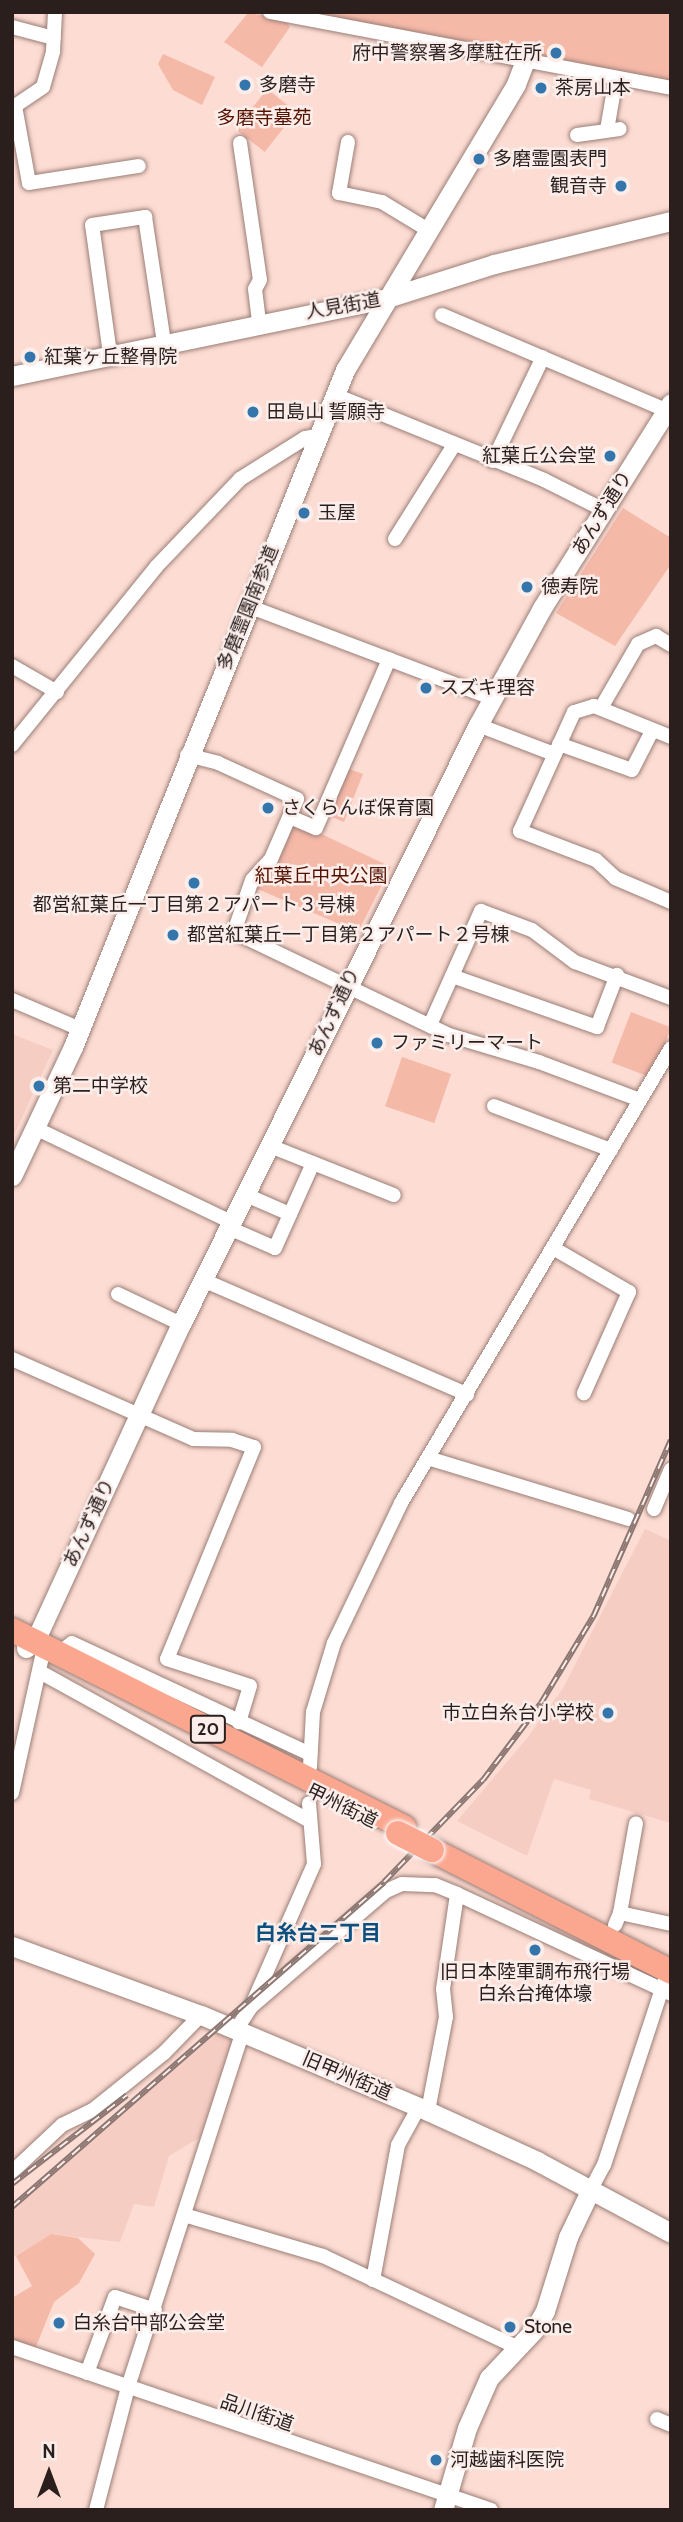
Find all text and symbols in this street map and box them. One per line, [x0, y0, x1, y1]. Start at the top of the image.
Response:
place label: 府中警察署多摩駐在所 [352, 42, 542, 64]
marker: 府中警察署多摩駐在所 [548, 45, 564, 61]
place label: 多磨寺 [259, 74, 316, 96]
marker: 多磨寺 [237, 77, 253, 93]
place label: 茶房山本 [555, 77, 631, 99]
marker: 茶房山本 [533, 80, 549, 96]
park label: 多磨寺墓苑 [217, 107, 311, 129]
place label: 多磨霊園表門 [493, 148, 607, 170]
marker: 多磨霊園表門 [471, 151, 487, 167]
place label: 観音寺 [550, 175, 607, 197]
marker: 観音寺 [613, 178, 629, 194]
street label: 人見街道 [304, 288, 382, 324]
place label: 紅葉ヶ丘整骨院 [44, 346, 177, 368]
marker: 紅葉ヶ丘整骨院 [22, 349, 38, 365]
place label: 田島山 誓願寺 [267, 401, 385, 423]
marker: 田島山 誓願寺 [245, 404, 261, 420]
place label: 紅葉丘公会堂 [482, 445, 596, 467]
marker: 紅葉丘公会堂 [602, 448, 618, 464]
street label: あんず通り [567, 467, 637, 559]
place label: 玉屋 [318, 502, 356, 524]
marker: 玉屋 [296, 505, 312, 521]
street label: 多磨霊園南参道 [213, 542, 283, 674]
place label: 徳寿院 [541, 576, 598, 598]
marker: 徳寿院 [519, 579, 535, 595]
place label: スズキ理容 [440, 677, 535, 699]
marker: スズキ理容 [418, 680, 434, 696]
place label: さくらんぼ保育園 [282, 797, 434, 819]
marker: さくらんぼ保育園 [260, 800, 276, 816]
park label: 紅葉丘中央公園 [255, 865, 387, 887]
marker: 都営紅葉丘一丁目第２アパート３号棟 [186, 875, 202, 891]
place label: 都営紅葉丘一丁目第２アパート３号棟 [33, 894, 355, 916]
place label: 都営紅葉丘一丁目第２アパート２号棟 [187, 924, 510, 946]
marker: 都営紅葉丘一丁目第２アパート２号棟 [165, 927, 181, 943]
street label: あんず通り [304, 964, 364, 1060]
place label: ファミリーマート [391, 1032, 543, 1054]
marker: ファミリーマート [369, 1035, 385, 1051]
place label: 第二中学校 [53, 1075, 148, 1097]
marker: 第二中学校 [31, 1078, 47, 1094]
street label: あんず通り [59, 1475, 119, 1571]
place label: 市立白糸台小学校 [442, 1702, 594, 1724]
marker: 市立白糸台小学校 [600, 1705, 616, 1721]
road number: 20 [189, 1714, 227, 1744]
street label: 甲州街道 [303, 1779, 381, 1833]
district label: 白糸台二丁目 [255, 1920, 381, 1946]
marker: 旧日本陸軍調布飛行場 白糸台掩体壕 [527, 1942, 543, 1958]
place label: 旧日本陸軍調布飛行場 白糸台掩体壕 [440, 1961, 630, 2005]
street label: 旧甲州街道 [299, 2047, 395, 2105]
place label: 白糸台中部公会堂 [73, 2312, 225, 2334]
marker: 白糸台中部公会堂 [51, 2315, 67, 2331]
place label: Stone [524, 2316, 572, 2338]
marker: Stone [502, 2319, 518, 2335]
street label: 品川街道 [217, 2390, 297, 2436]
north arrow [14, 2438, 84, 2508]
text: N [42, 2440, 56, 2463]
place label: 河越歯科医院 [450, 2449, 564, 2471]
marker: 河越歯科医院 [428, 2452, 444, 2468]

